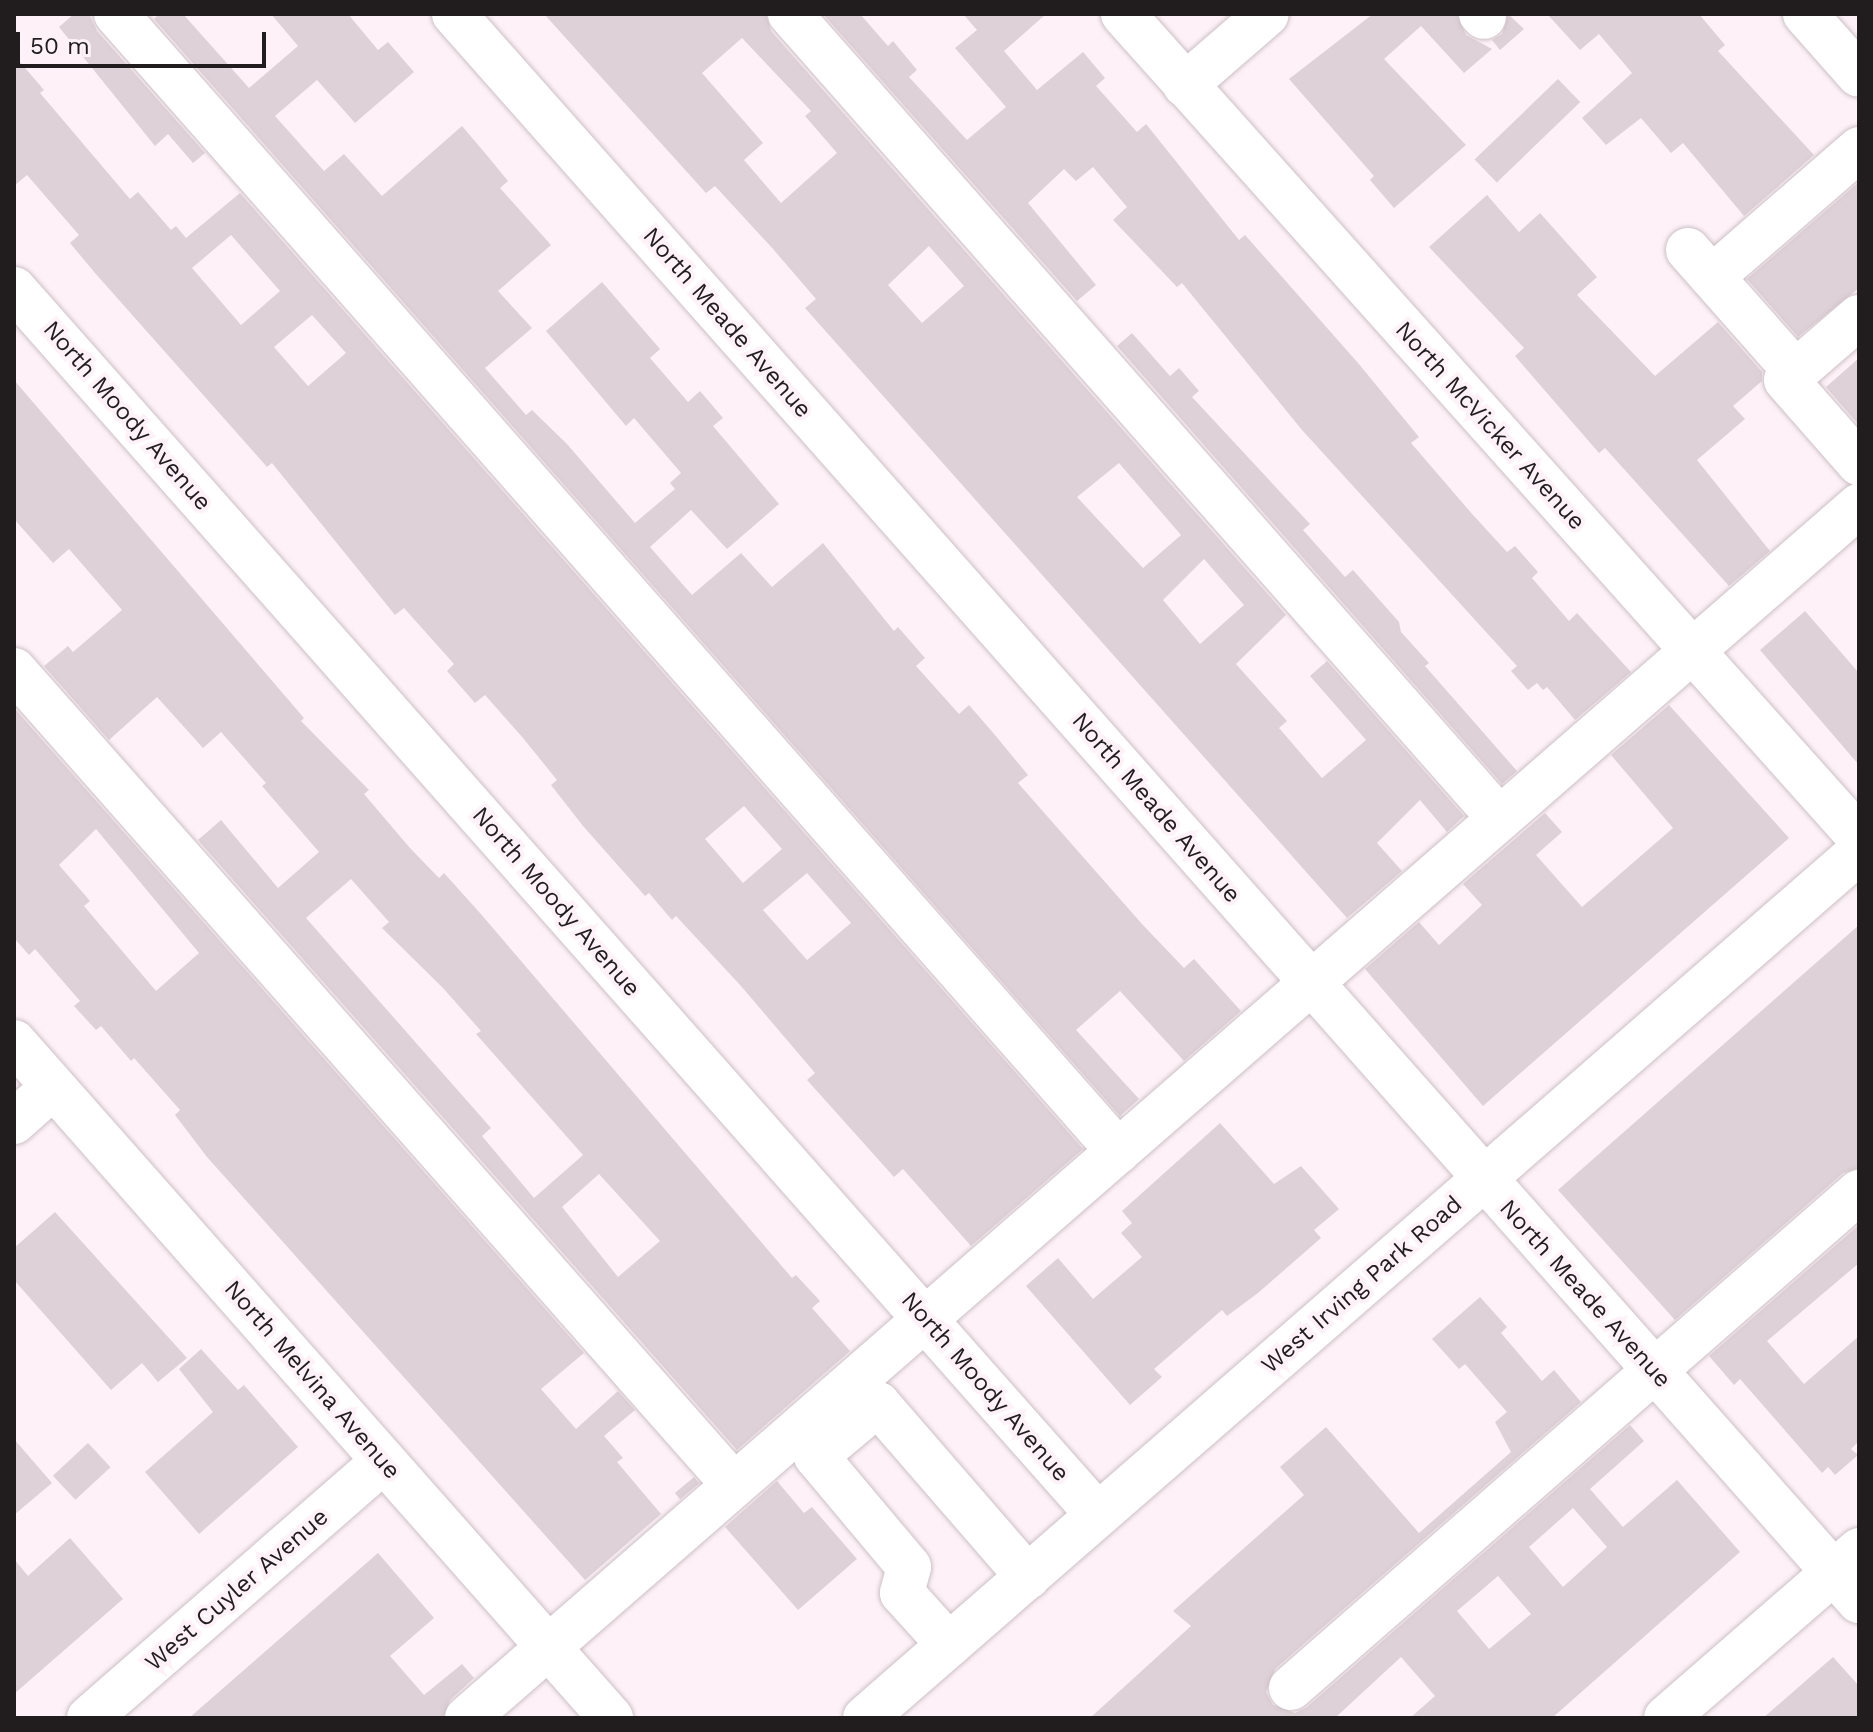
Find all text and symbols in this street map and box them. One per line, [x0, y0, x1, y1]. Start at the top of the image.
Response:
scale bar [20, 16, 270, 66]
text: 50 m [30, 32, 90, 60]
street label: North Meade Avenue [636, 222, 818, 424]
street label: North Moody Avenue [36, 315, 218, 517]
street label: North McVicker Avenue [1388, 315, 1592, 537]
street label: North Meade Avenue [1065, 707, 1247, 909]
street label: North Moody Avenue [465, 801, 647, 1003]
street label: West Irving Park Road [1256, 1190, 1468, 1380]
street label: North Meade Avenue [1493, 1194, 1677, 1394]
street label: North Melvina Avenue [217, 1274, 407, 1486]
street label: North Moody Avenue [894, 1286, 1076, 1488]
street label: West Cuyler Avenue [139, 1502, 335, 1678]

